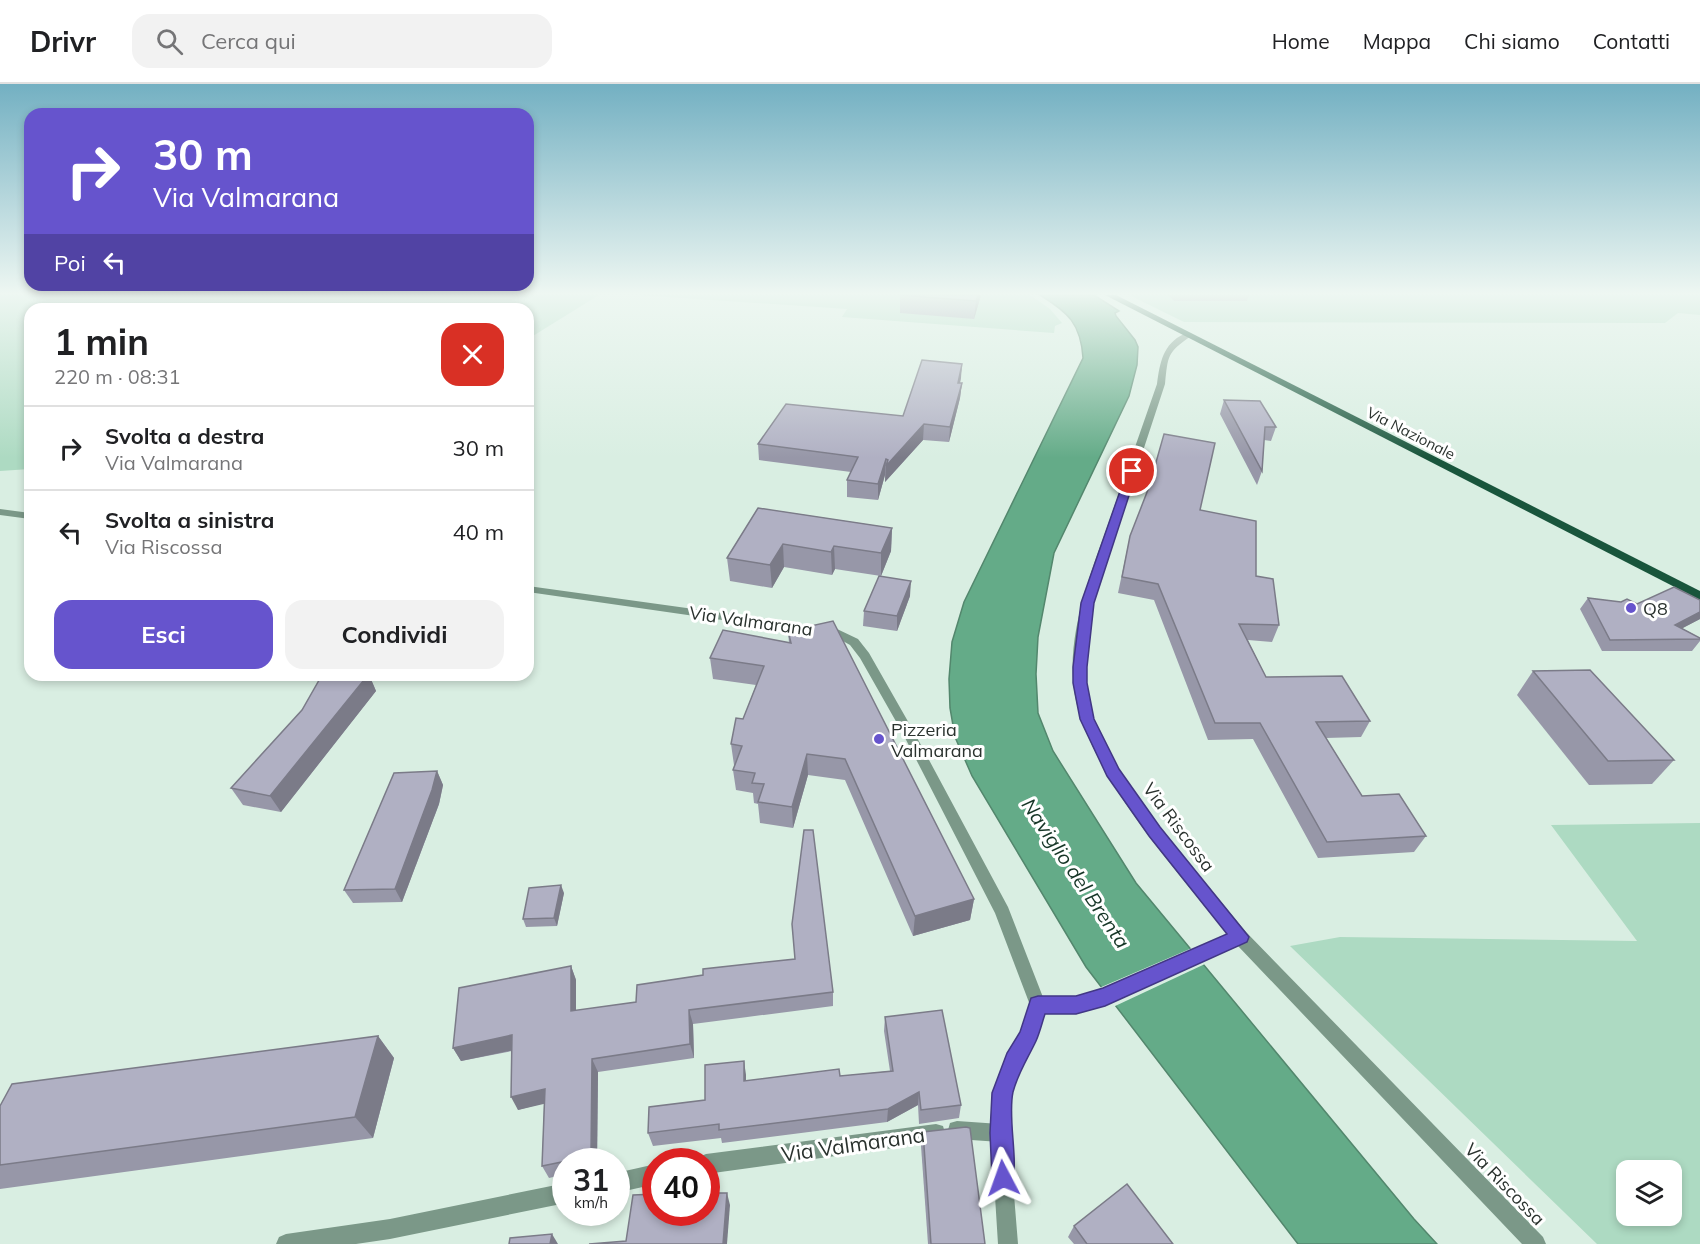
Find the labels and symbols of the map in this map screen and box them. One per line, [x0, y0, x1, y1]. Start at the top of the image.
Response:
street label: Via Nazionale [1364, 403, 1458, 463]
pin [1106, 445, 1157, 496]
place label: Q8 [1643, 597, 1668, 620]
street label: Via Valmarana [688, 601, 814, 641]
marker: Q8 [1624, 601, 1638, 615]
place label: Pizzeria Valmarana [891, 718, 983, 762]
marker: Pizzeria Valmarana [872, 732, 886, 746]
street label: Via Riscossa [1138, 778, 1220, 876]
water label: Naviglio del Brenta [1017, 793, 1135, 953]
street label: Via Valmarana [779, 1121, 927, 1167]
street label: Via Riscossa [1460, 1138, 1550, 1230]
position arrow [971, 1146, 1035, 1210]
speed limit sign: 40 [642, 1148, 720, 1226]

